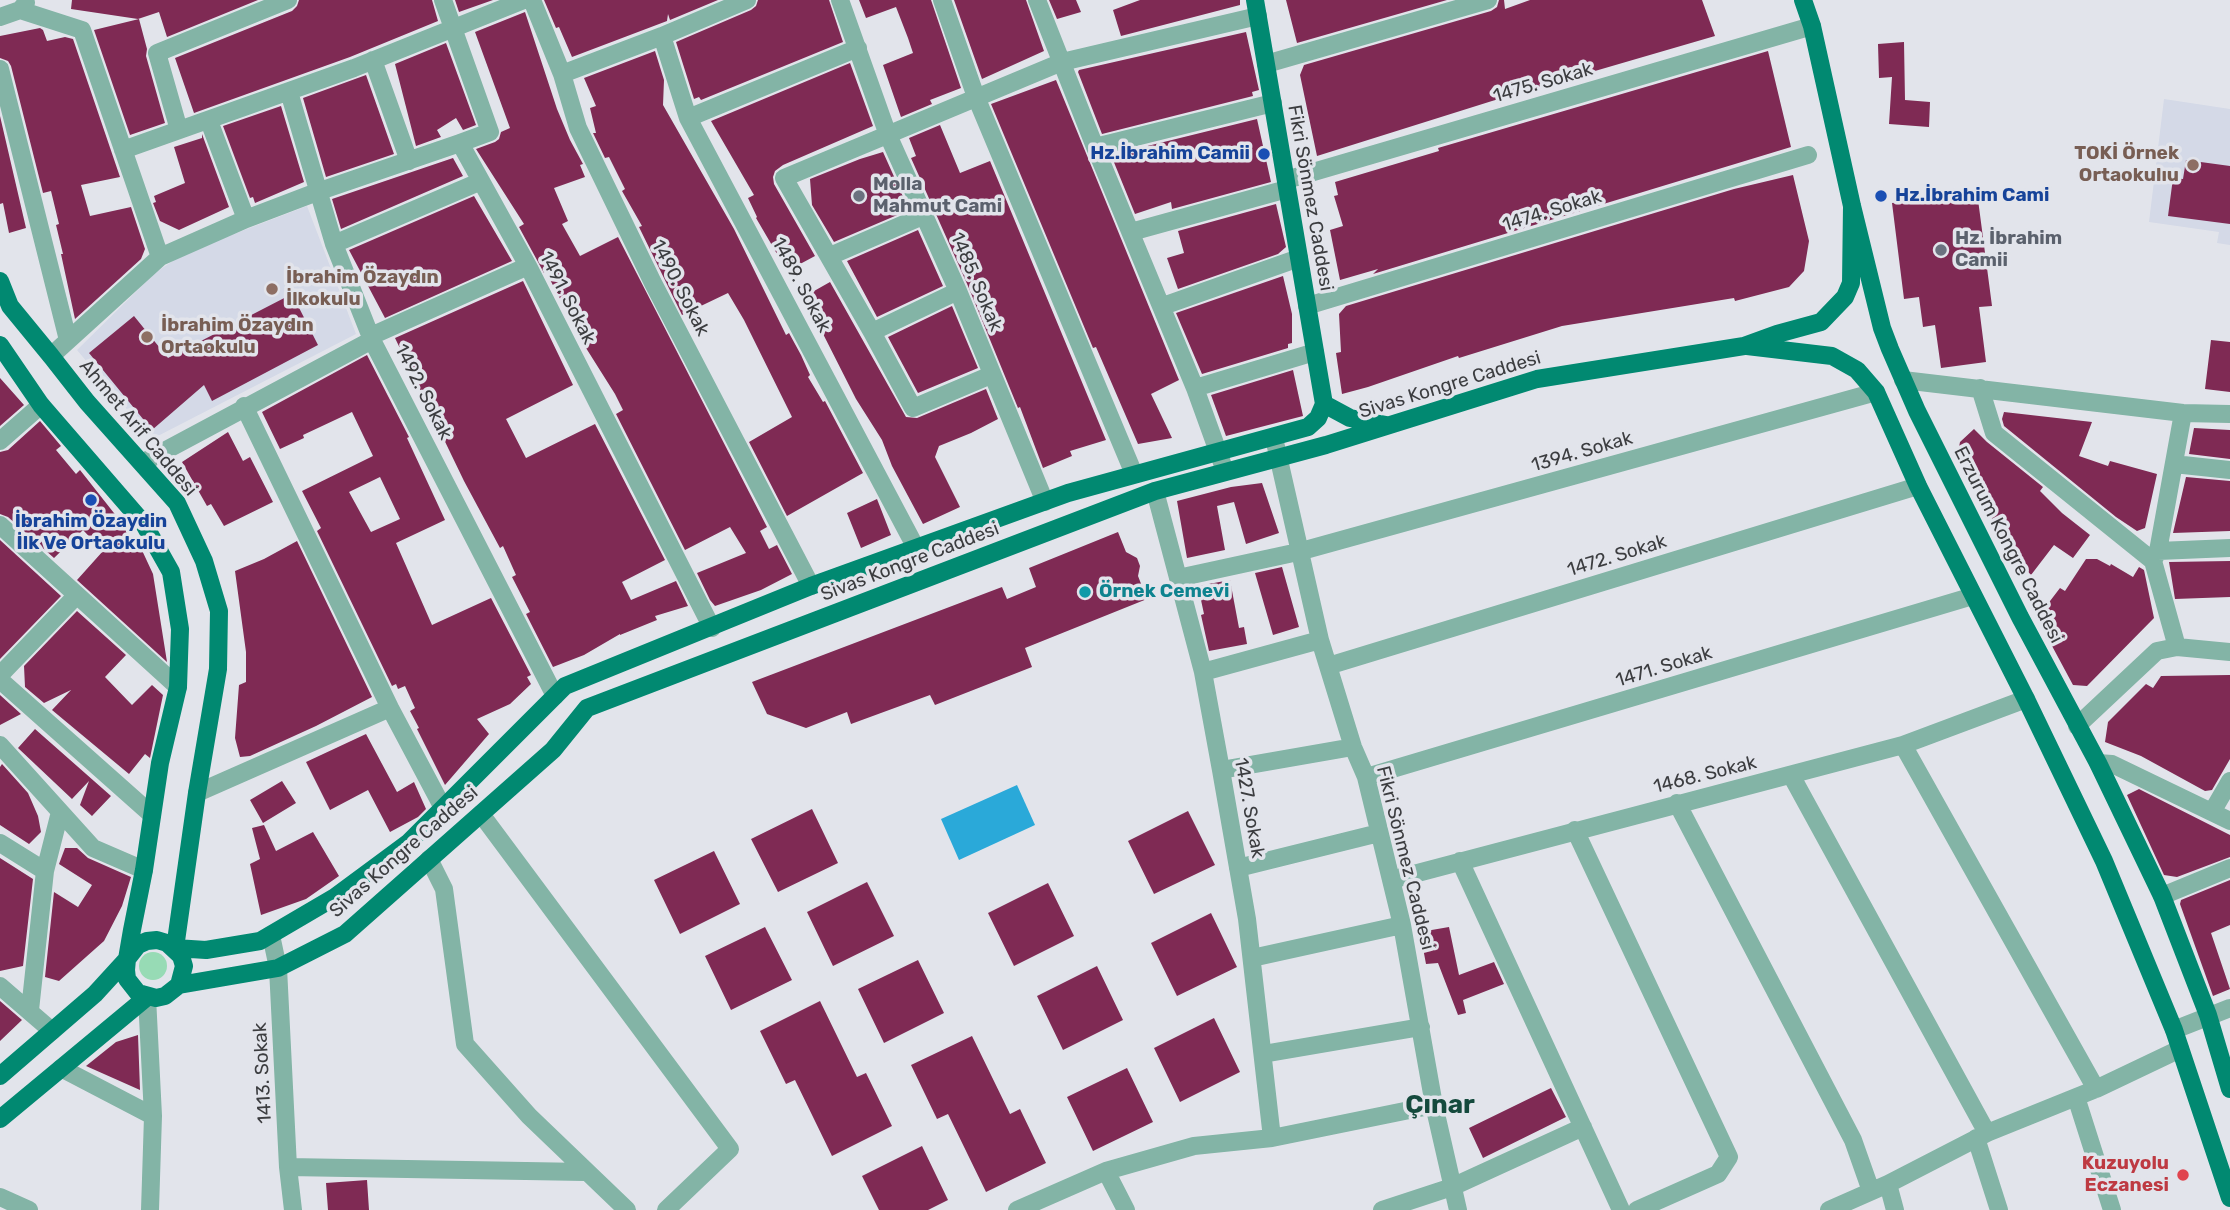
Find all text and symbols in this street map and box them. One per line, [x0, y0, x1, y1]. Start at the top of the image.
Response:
street label: 1475. Sokak [1491, 58, 1595, 108]
street label: Fikri Sönmez Caddesi [1282, 103, 1338, 293]
place label: Hz.İbrahim Camii [1090, 143, 1250, 165]
place label: TOKİ Örnek Ortaokulıu [2074, 143, 2179, 187]
marker: Hz.İbrahim Camii [1256, 146, 1272, 162]
marker: TOKİ Örnek Ortaokulıu [2185, 157, 2201, 173]
place label: Molla Mahmut Cami [873, 174, 1002, 218]
street label: 1474. Sokak [1500, 185, 1604, 237]
place label: Hz.İbrahim Cami [1895, 185, 2049, 207]
marker: Molla Mahmut Cami [851, 188, 867, 204]
marker: Hz.İbrahim Cami [1873, 188, 1889, 204]
place label: Hz. İbrahim Camii [1955, 228, 2062, 272]
street label: 1485. Sokak [945, 229, 1007, 335]
street label: 1489. Sokak [766, 234, 836, 336]
street label: 1490. Sokak [646, 236, 714, 340]
marker: Hz. İbrahim Camii [1933, 242, 1949, 258]
street label: 1491. Sokak [534, 248, 600, 348]
place label: İbrahim Özaydın İlkokulu [286, 267, 439, 311]
marker: İbrahim Özaydın İlkokulu [264, 281, 280, 297]
place label: İbrahim Özaydın Ortaokulu [161, 315, 314, 359]
marker: İbrahim Özaydın Ortaokulu [139, 329, 155, 345]
street label: 1492. Sokak [389, 340, 457, 444]
street label: Sivas Kongre Caddesi [1356, 346, 1544, 424]
street label: Ahmet Arif Caddesi [74, 355, 202, 501]
street label: 1394. Sokak [1529, 427, 1635, 477]
street label: Erzurum Kongre Caddesi [1948, 443, 2068, 647]
marker: İbrahim Özaydin İlk Ve Ortaokulu [83, 492, 99, 508]
place label: İbrahim Özaydin İlk Ve Ortaokulu [15, 511, 167, 555]
street label: Sivas Kongre Caddesi [818, 517, 1002, 607]
street label: 1472. Sokak [1565, 530, 1669, 582]
place label: Örnek Cemevi [1099, 581, 1229, 603]
marker: Örnek Cemevi [1077, 584, 1093, 600]
street label: 1471. Sokak [1613, 642, 1715, 692]
street label: 1468. Sokak [1651, 751, 1759, 799]
street label: 1427. Sokak [1229, 756, 1269, 860]
street label: Fikri Sönmez Caddesi [1371, 764, 1439, 952]
street label: Sivas Kongre Caddesi [325, 781, 483, 923]
street label: 1413. Sokak [249, 1022, 277, 1124]
district label: Çınar [1405, 1089, 1475, 1121]
place label: Kuzuyolu Eczanesi [2082, 1153, 2169, 1197]
marker: Kuzuyolu Eczanesi [2175, 1167, 2191, 1183]

